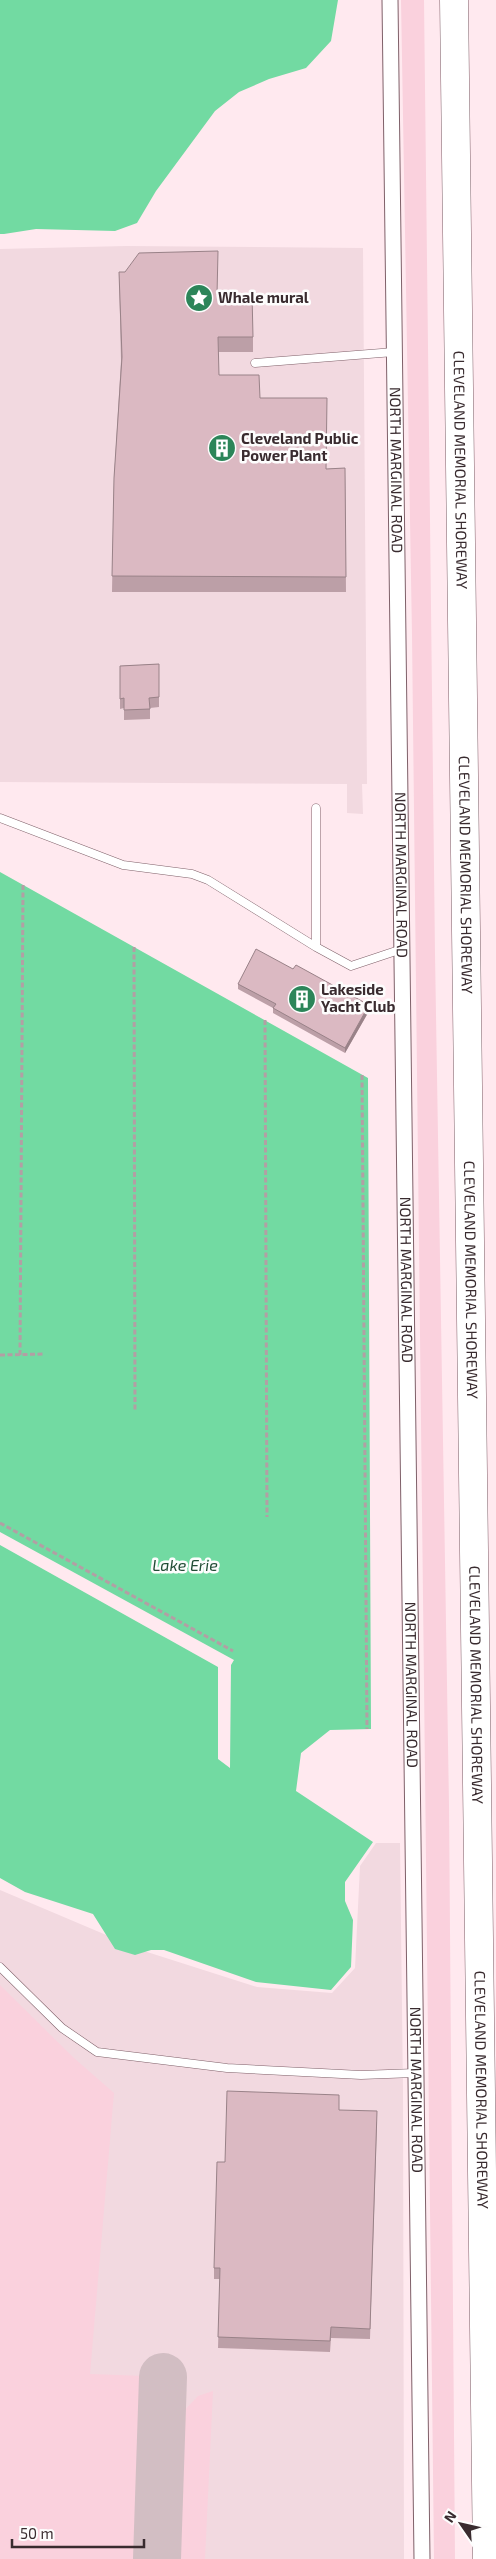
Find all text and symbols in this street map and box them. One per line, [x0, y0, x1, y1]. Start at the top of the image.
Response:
place icon: Whale mural [184, 283, 214, 313]
place label: Whale mural [218, 288, 309, 306]
street label: CLEVELAND MEMORIAL SHOREWAY [451, 351, 472, 590]
street label: NORTH MARGINAL ROAD [387, 387, 407, 553]
place label: Cleveland Public Power Plant [241, 429, 359, 464]
building icon: Cleveland Public Power Plant [207, 433, 237, 463]
street label: CLEVELAND MEMORIAL SHOREWAY [456, 756, 477, 995]
street label: NORTH MARGINAL ROAD [392, 792, 412, 958]
place label: Lakeside Yacht Club [321, 980, 395, 1015]
building icon: Lakeside Yacht Club [287, 984, 317, 1014]
street label: CLEVELAND MEMORIAL SHOREWAY [461, 1161, 482, 1400]
street label: NORTH MARGINAL ROAD [397, 1197, 417, 1363]
water label: Lake Erie [152, 1555, 218, 1574]
street label: CLEVELAND MEMORIAL SHOREWAY [466, 1566, 487, 1805]
street label: NORTH MARGINAL ROAD [402, 1602, 422, 1768]
street label: CLEVELAND MEMORIAL SHOREWAY [471, 1971, 492, 2210]
street label: NORTH MARGINAL ROAD [407, 2007, 427, 2173]
north arrow [436, 2499, 486, 2549]
text: N [440, 2508, 460, 2525]
scale bar [12, 2516, 145, 2548]
text: 50 m [20, 2524, 54, 2542]

